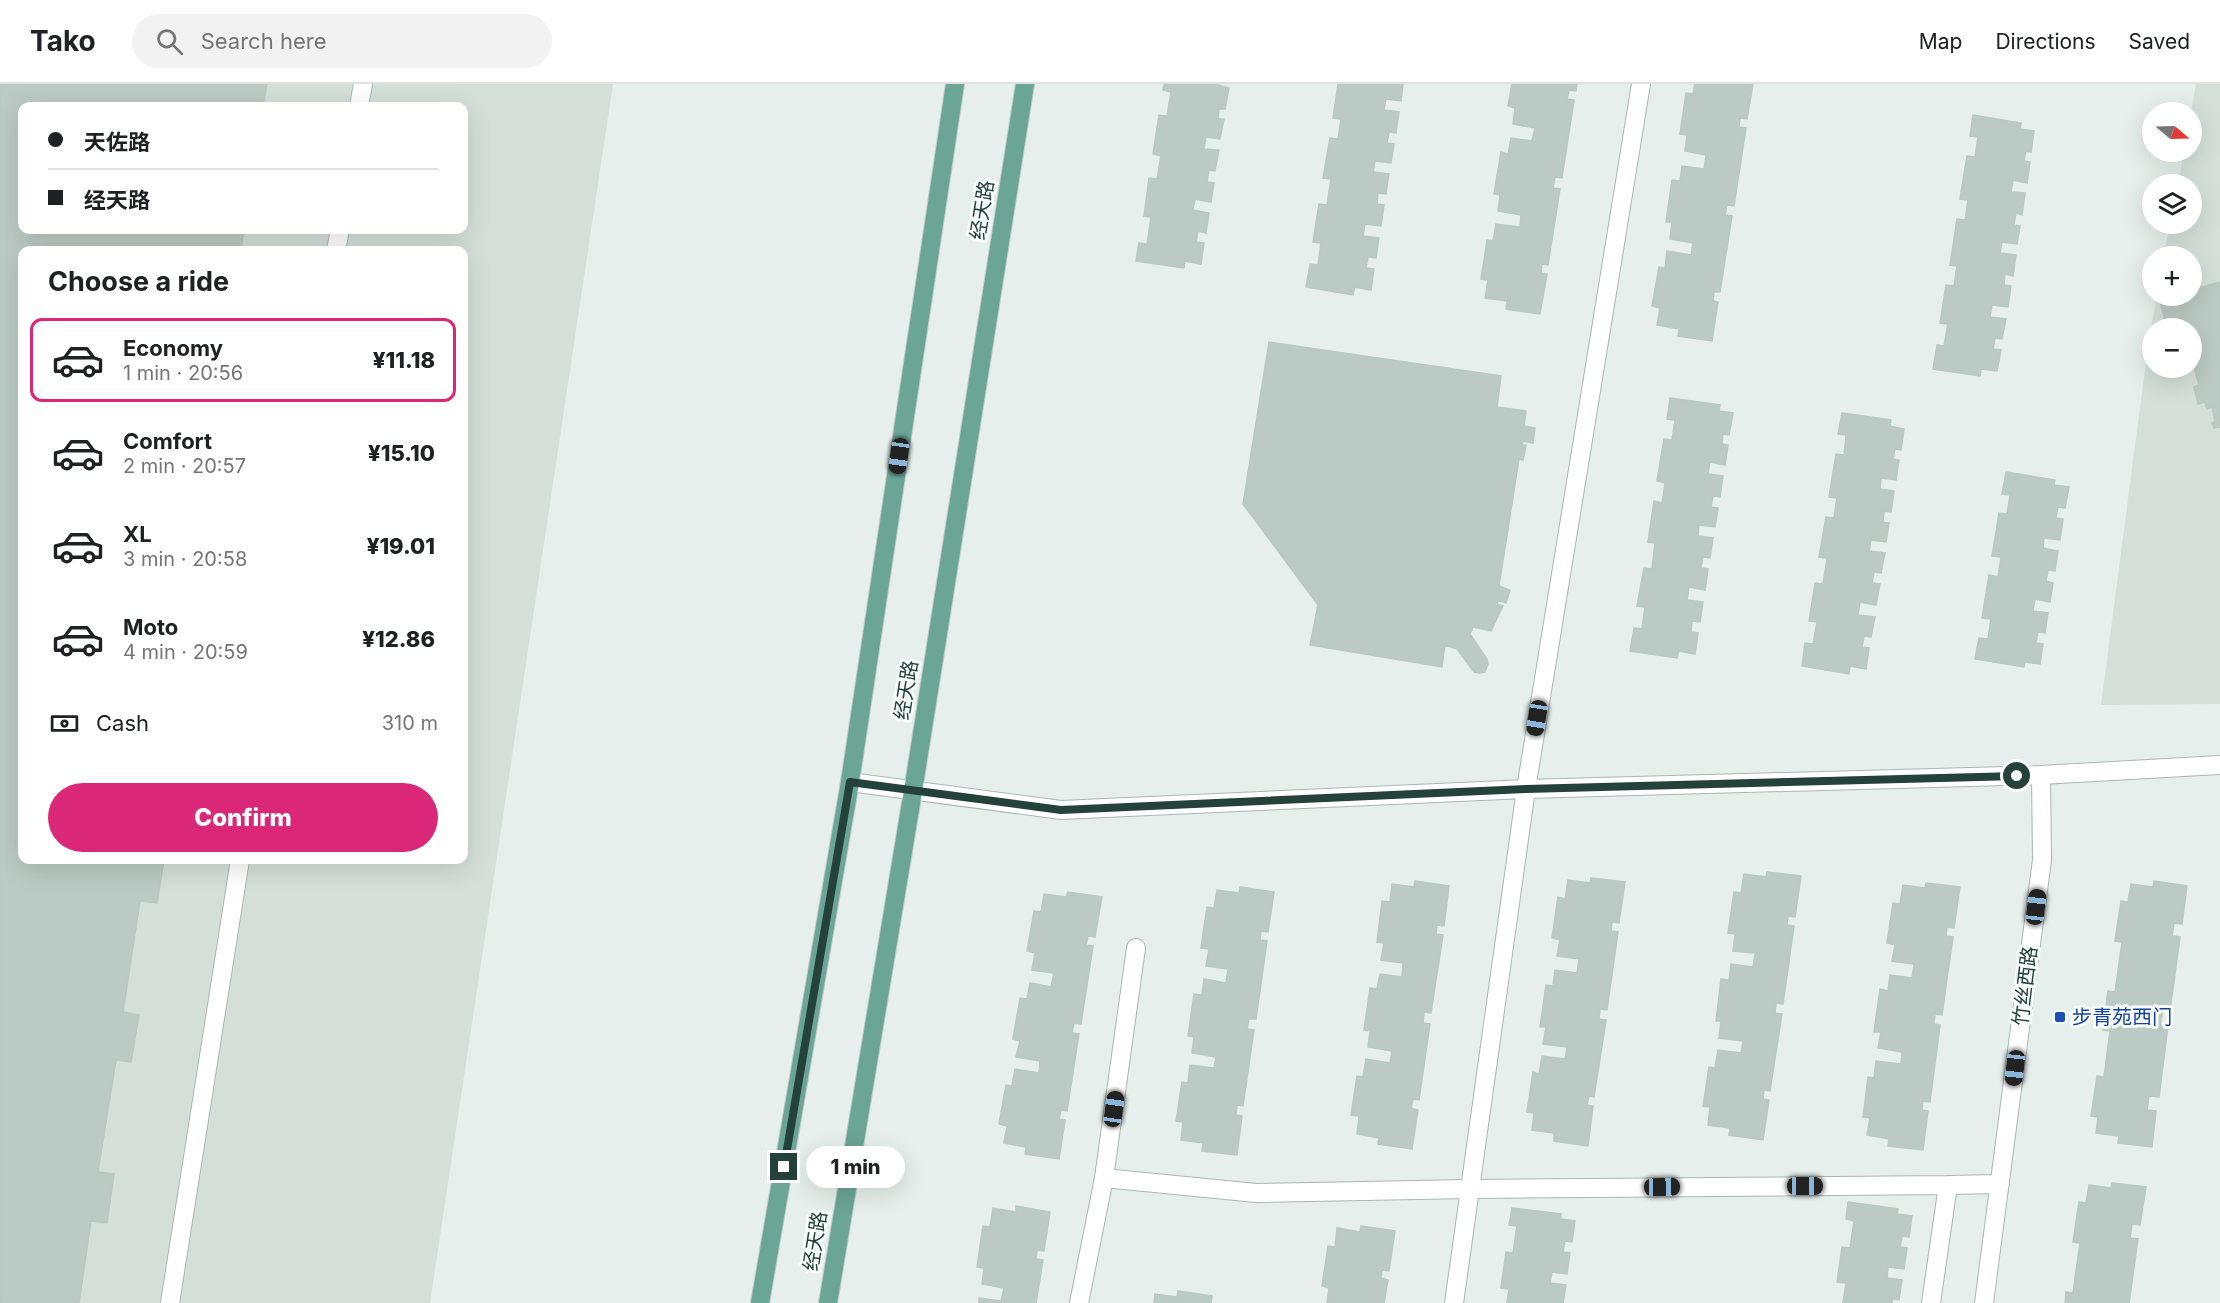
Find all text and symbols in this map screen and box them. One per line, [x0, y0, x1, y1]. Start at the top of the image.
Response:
search box [132, 14, 552, 68]
text: Tako [30, 24, 96, 58]
icon: search [153, 25, 186, 58]
text: Search here [201, 28, 326, 54]
text: Map [1919, 29, 1962, 54]
text: Directions [1995, 29, 2096, 54]
text: Saved [2129, 29, 2190, 54]
north arrow [2142, 102, 2202, 162]
map controls [2142, 102, 2202, 378]
text: 天佐路 [84, 129, 150, 155]
button: layers [2142, 174, 2202, 234]
street label: 经天路 [965, 178, 999, 242]
text: 经天路 [84, 187, 150, 213]
button: + [2142, 246, 2202, 306]
text: Choose a ride [48, 265, 229, 298]
button: − [2142, 318, 2202, 378]
icon: car [51, 333, 105, 387]
text: Economy [123, 335, 223, 361]
text: ¥11.18 [373, 347, 435, 373]
text: 1 min · 20:56 [123, 361, 243, 385]
icon: car [51, 426, 105, 480]
text: Comfort [123, 428, 212, 454]
car [888, 437, 910, 475]
text: ¥15.10 [368, 440, 435, 466]
text: 2 min · 20:57 [123, 454, 246, 478]
icon: car [51, 519, 105, 573]
text: XL [123, 521, 152, 547]
text: ¥19.01 [367, 533, 435, 559]
text: 3 min · 20:58 [123, 547, 247, 571]
icon: car [51, 612, 105, 666]
text: Moto [123, 614, 178, 640]
text: ¥12.86 [362, 626, 435, 652]
text: 4 min · 20:59 [123, 640, 248, 664]
street label: 经天路 [889, 658, 923, 722]
car [1525, 699, 1549, 737]
icon: cash [48, 707, 81, 740]
text: Cash [96, 710, 149, 736]
text: 310 m [382, 711, 438, 735]
route start [2003, 762, 2030, 789]
button: Confirm [48, 783, 438, 852]
car [2025, 888, 2047, 926]
street label: 竹丝西路 [2008, 945, 2042, 1027]
place label: 步青苑西门 [2072, 1005, 2172, 1029]
marker: 步青苑西门 [2053, 1010, 2067, 1024]
car [2004, 1049, 2026, 1087]
car [1103, 1090, 1125, 1128]
callout: 1 min [805, 1146, 904, 1188]
route end [770, 1153, 797, 1180]
text: 1 min [830, 1155, 881, 1179]
car [1787, 1177, 1823, 1195]
car [1644, 1178, 1680, 1196]
street label: 经天路 [798, 1209, 832, 1273]

